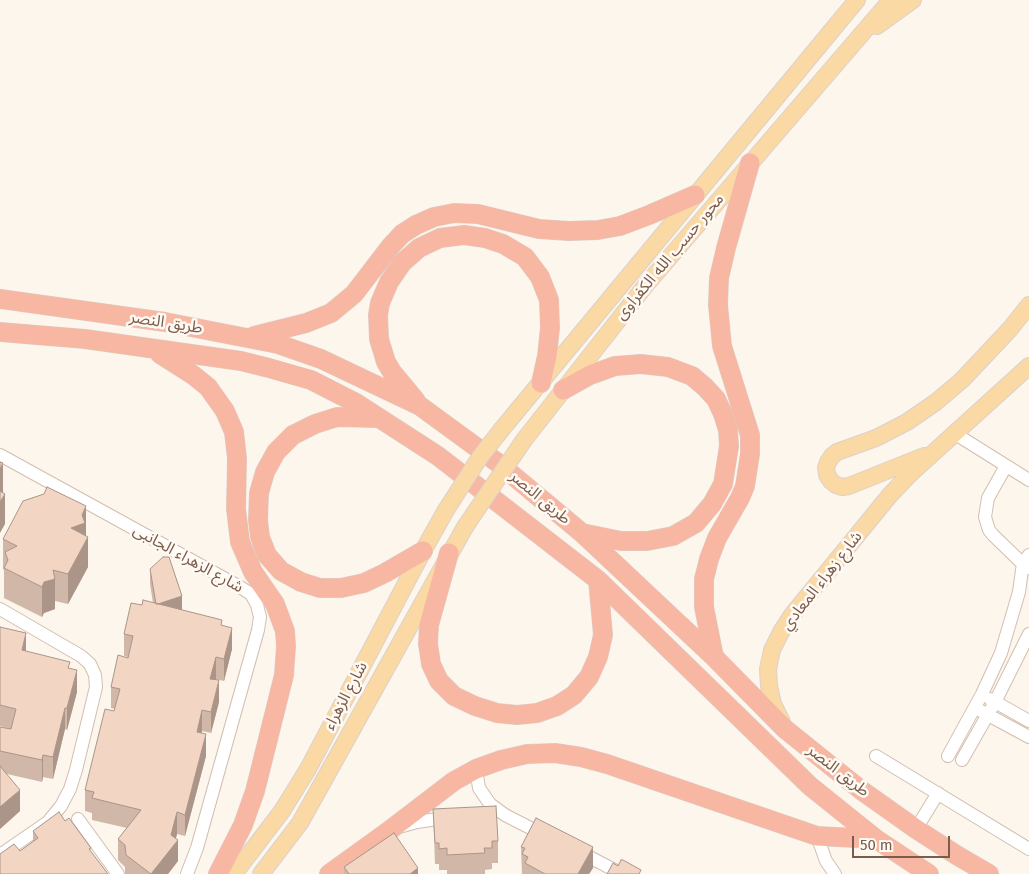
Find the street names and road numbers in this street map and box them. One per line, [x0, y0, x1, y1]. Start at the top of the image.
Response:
street label: محور حسب الله الكفراوى [612, 190, 728, 324]
street label: طريق النصر [128, 308, 204, 338]
street label: طريق النصر [506, 467, 574, 529]
street label: شارع الزهراء الجانبى [129, 521, 247, 597]
street label: شارع زهراء المعادي [777, 528, 867, 634]
street label: شارع الزهراء [320, 659, 372, 733]
street label: طريق النصر [803, 741, 873, 801]

